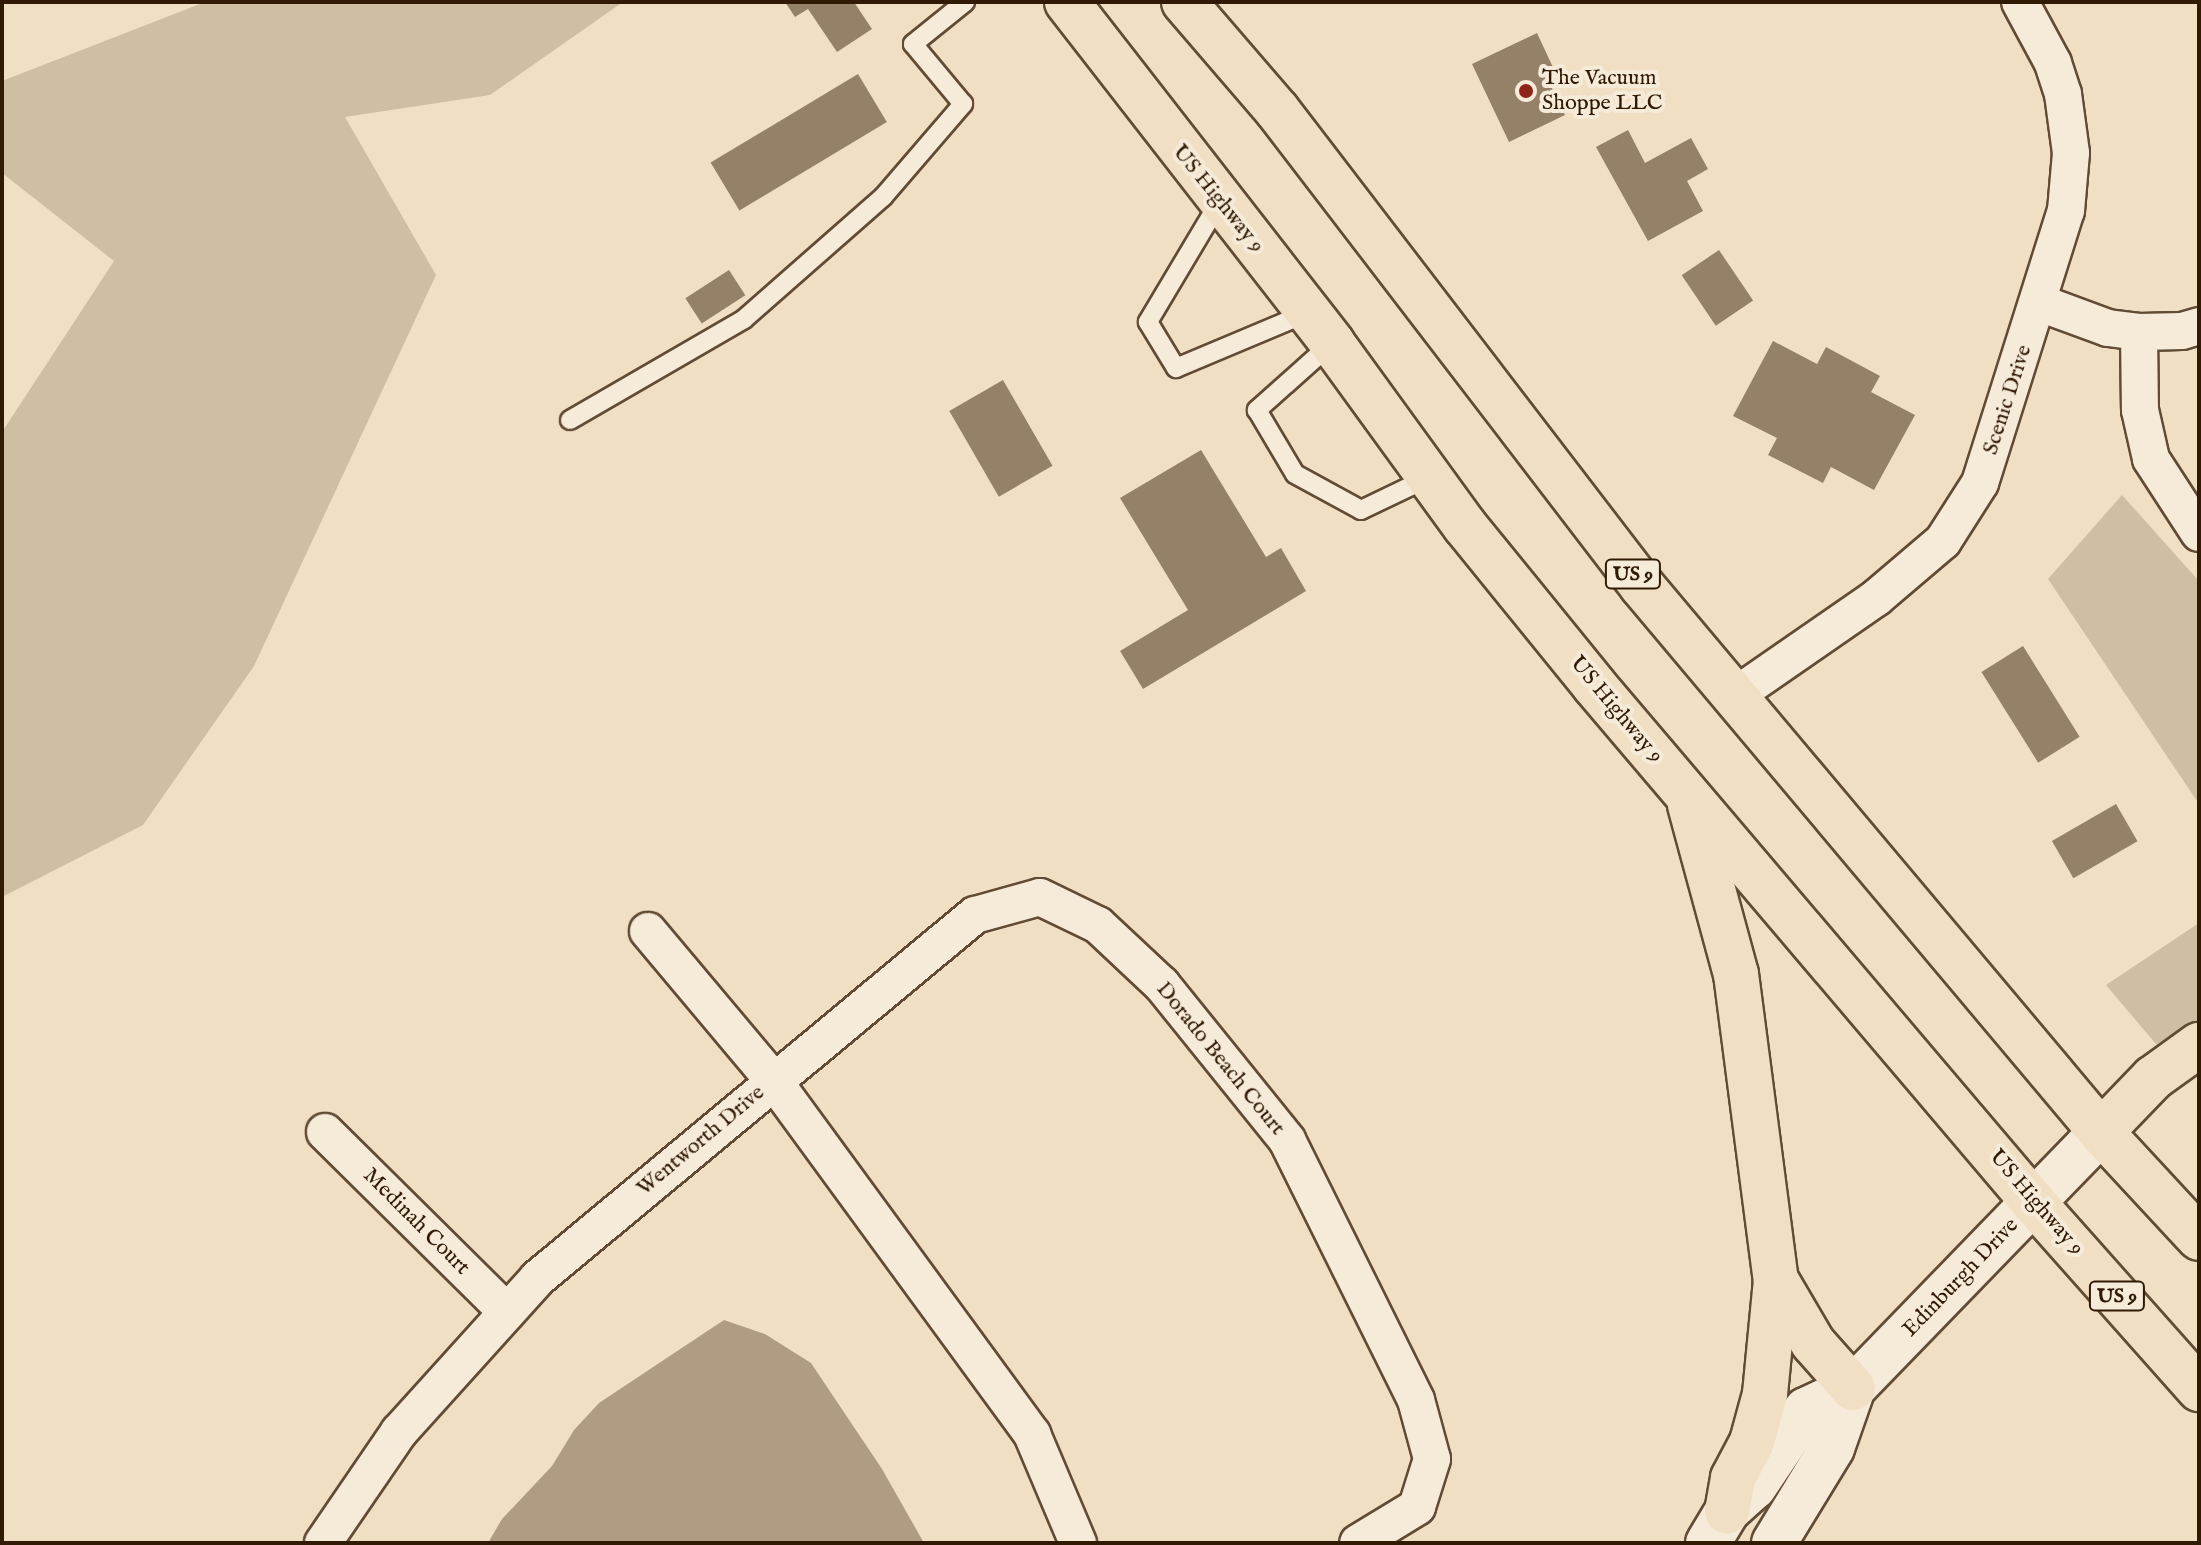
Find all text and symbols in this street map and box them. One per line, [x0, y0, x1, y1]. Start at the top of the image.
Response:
place label: The Vacuum Shoppe LLC [1542, 65, 1663, 116]
marker: The Vacuum Shoppe LLC [1517, 82, 1535, 100]
street label: US Highway 9 [1166, 140, 1270, 258]
street label: Scenic Drive [1978, 342, 2038, 458]
road number: US 9 [1603, 558, 1663, 590]
street label: US Highway 9 [1564, 651, 1668, 769]
street label: Dorado Beach Court [1150, 977, 1290, 1141]
street label: Wentworth Drive [632, 1080, 770, 1202]
street label: US Highway 9 [1983, 1145, 2089, 1261]
street label: Medinah Court [357, 1163, 475, 1281]
street label: Edinburgh Drive [1898, 1213, 2024, 1343]
road number: US 9 [2087, 1280, 2147, 1312]

